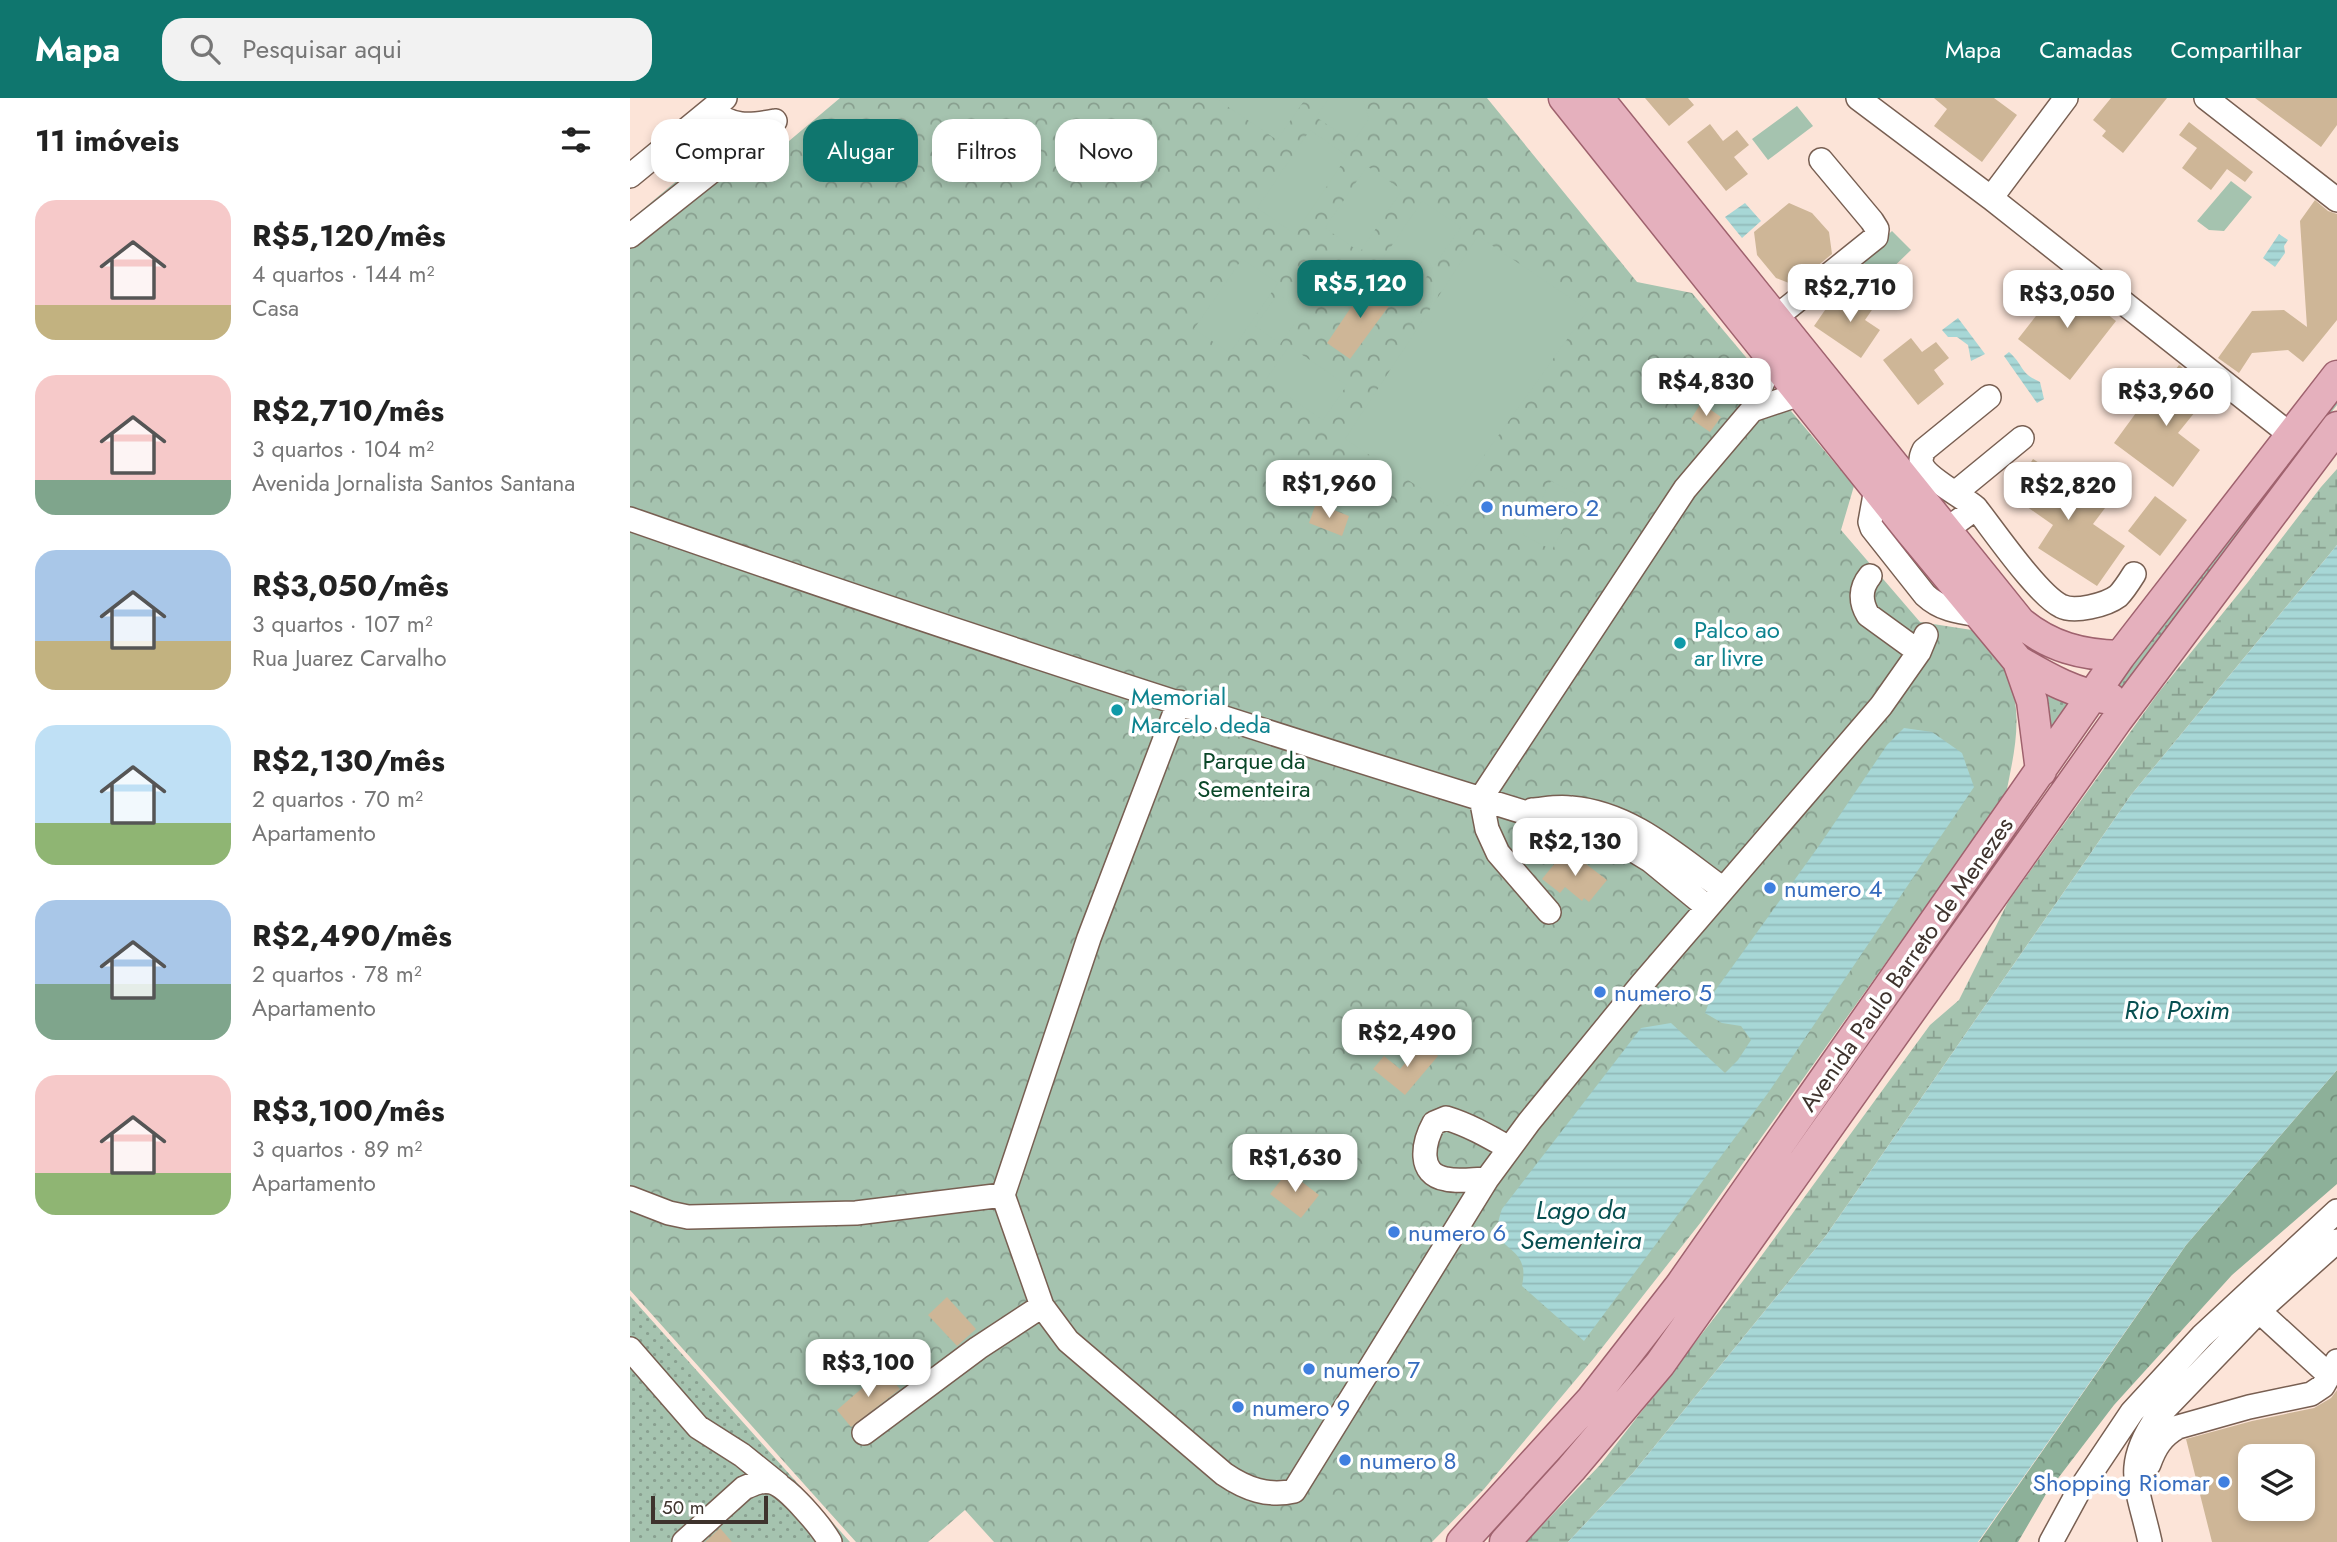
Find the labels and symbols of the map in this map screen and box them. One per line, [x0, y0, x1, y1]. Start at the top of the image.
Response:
pin: R$5,120 [1295, 260, 1425, 320]
pin: R$2,710 [1785, 264, 1915, 324]
pin: R$3,050 [2002, 271, 2132, 330]
pin: R$4,830 [1641, 358, 1771, 418]
pin: R$3,960 [2101, 368, 2231, 428]
pin: R$1,960 [1264, 460, 1394, 520]
pin: R$2,820 [2003, 462, 2133, 522]
place label: numero 2 [1501, 490, 1599, 525]
marker: numero 2 [1479, 499, 1495, 515]
place label: Palco ao ar livre [1694, 612, 1780, 675]
marker: Palco ao ar livre [1672, 635, 1688, 651]
place label: Memorial Marcelo deda [1131, 679, 1271, 742]
marker: Memorial Marcelo deda [1109, 702, 1125, 718]
park label: Parque da Sementeira [1197, 743, 1311, 806]
street label: Avenida Paulo Barreto de Menezes [1791, 810, 2021, 1118]
pin: R$2,130 [1510, 818, 1640, 878]
place label: numero 4 [1784, 871, 1882, 906]
marker: numero 4 [1762, 880, 1778, 896]
place label: numero 5 [1614, 975, 1712, 1010]
marker: numero 5 [1592, 984, 1608, 1000]
water label: Rio Poxim [2124, 991, 2230, 1029]
pin: R$2,490 [1342, 1010, 1472, 1069]
pin: R$1,630 [1230, 1134, 1360, 1194]
water label: Lago da Sementeira [1520, 1191, 1642, 1259]
place label: numero 6 [1408, 1215, 1506, 1250]
marker: numero 6 [1386, 1224, 1402, 1240]
pin: R$3,100 [803, 1340, 933, 1399]
place label: numero 7 [1323, 1352, 1420, 1387]
marker: numero 7 [1301, 1361, 1317, 1377]
place label: numero 9 [1252, 1390, 1350, 1425]
marker: numero 9 [1230, 1399, 1246, 1415]
place label: numero 8 [1359, 1443, 1457, 1478]
marker: numero 8 [1337, 1452, 1353, 1468]
place label: Shopping Riomar [2033, 1465, 2211, 1500]
marker: Shopping Riomar [2216, 1474, 2232, 1490]
scale bar [651, 1493, 768, 1525]

